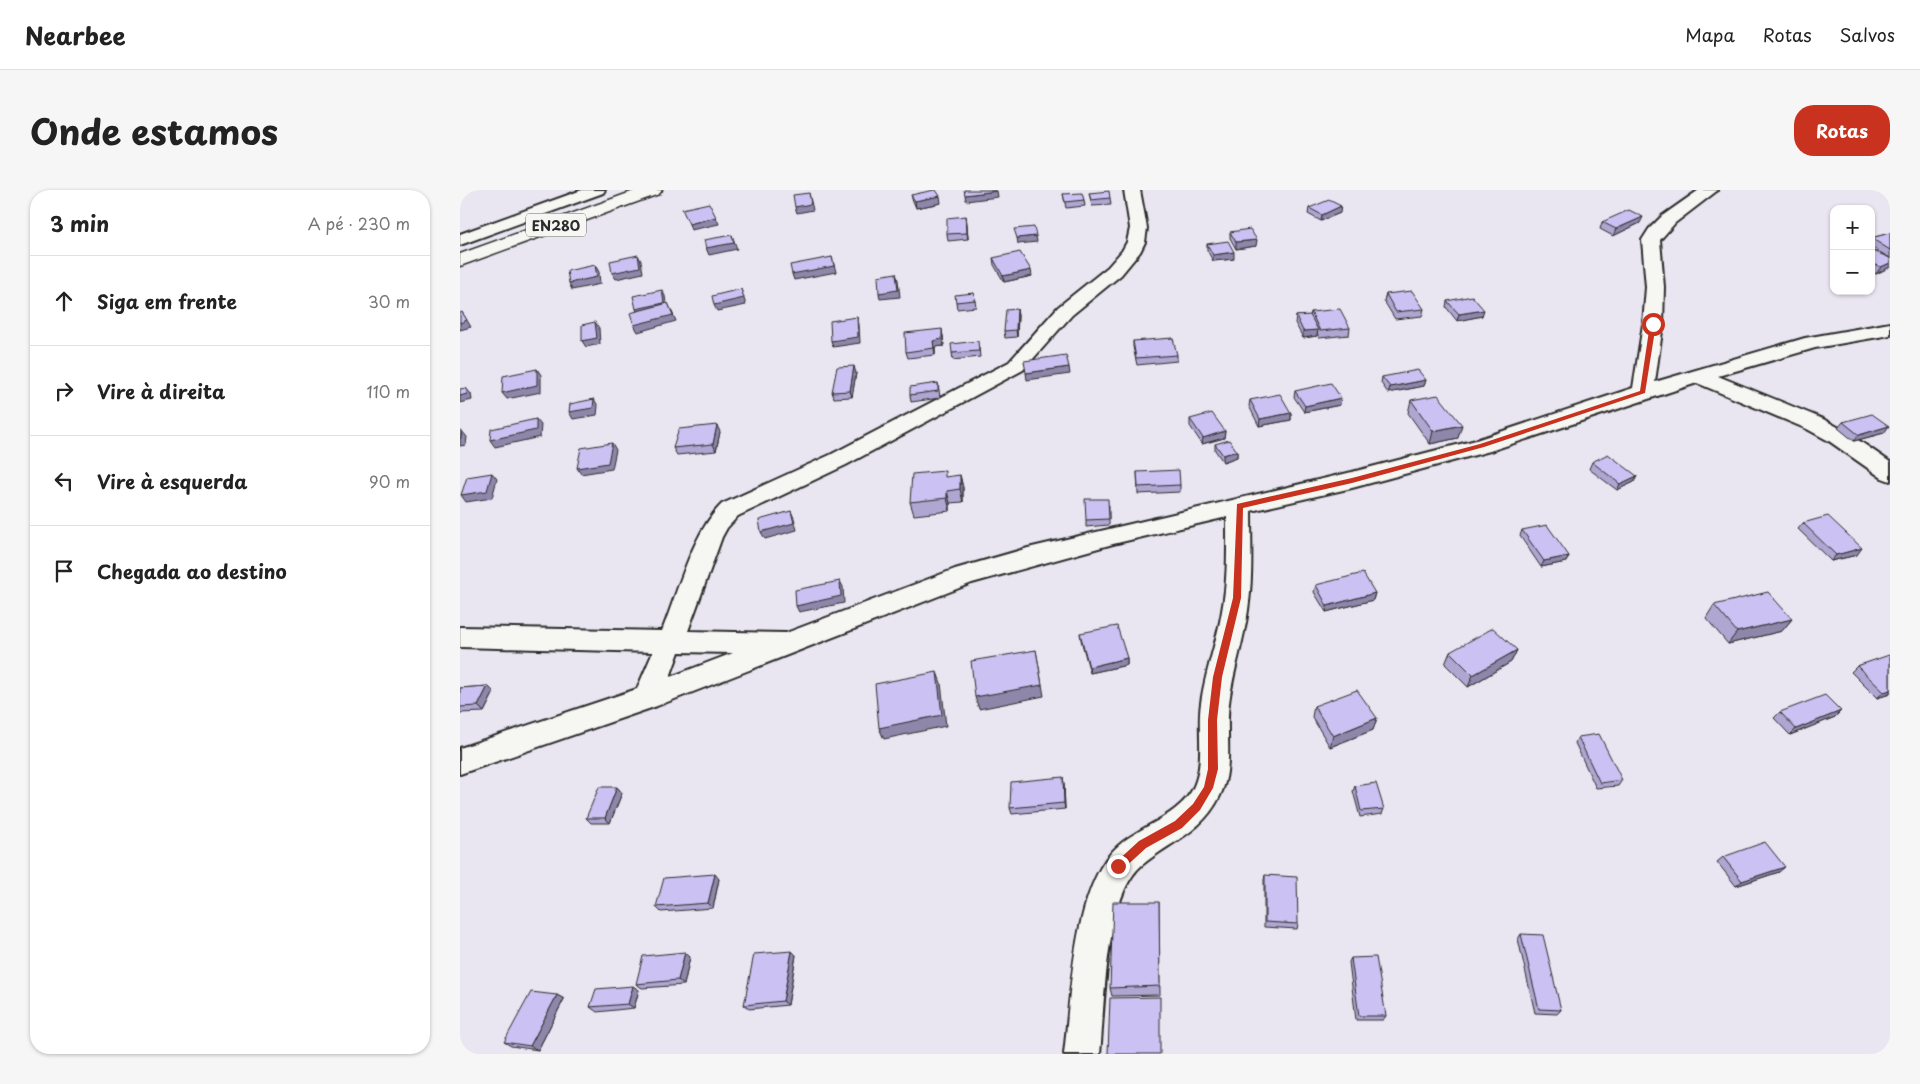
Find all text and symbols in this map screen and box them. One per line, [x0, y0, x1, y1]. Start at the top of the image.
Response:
text: Nearbee [25, 17, 126, 53]
text: Mapa [1685, 21, 1735, 48]
text: Rotas [1763, 21, 1812, 48]
text: Salvos [1840, 21, 1895, 48]
text: Onde estamos [30, 104, 278, 157]
button: Rotas [1794, 105, 1890, 156]
map controls [1830, 205, 1875, 295]
button: + [1830, 205, 1875, 250]
text: 3 min [50, 207, 109, 239]
text: A pé · 230 m [308, 211, 410, 235]
road number: EN280 [526, 214, 586, 236]
button: − [1830, 250, 1875, 295]
icon: ahead [50, 287, 78, 315]
text: Siga em frente [97, 287, 237, 315]
text: 30 m [368, 289, 410, 313]
route start [1642, 313, 1665, 336]
icon: right [50, 377, 78, 405]
text: Vire à direita [97, 377, 225, 405]
text: 110 m [367, 379, 410, 403]
icon: left [50, 467, 78, 495]
text: Vire à esquerda [97, 467, 248, 495]
text: 90 m [369, 469, 410, 493]
icon: arrive [50, 557, 78, 585]
text: Chegada ao destino [97, 557, 287, 585]
route end [1107, 855, 1130, 878]

